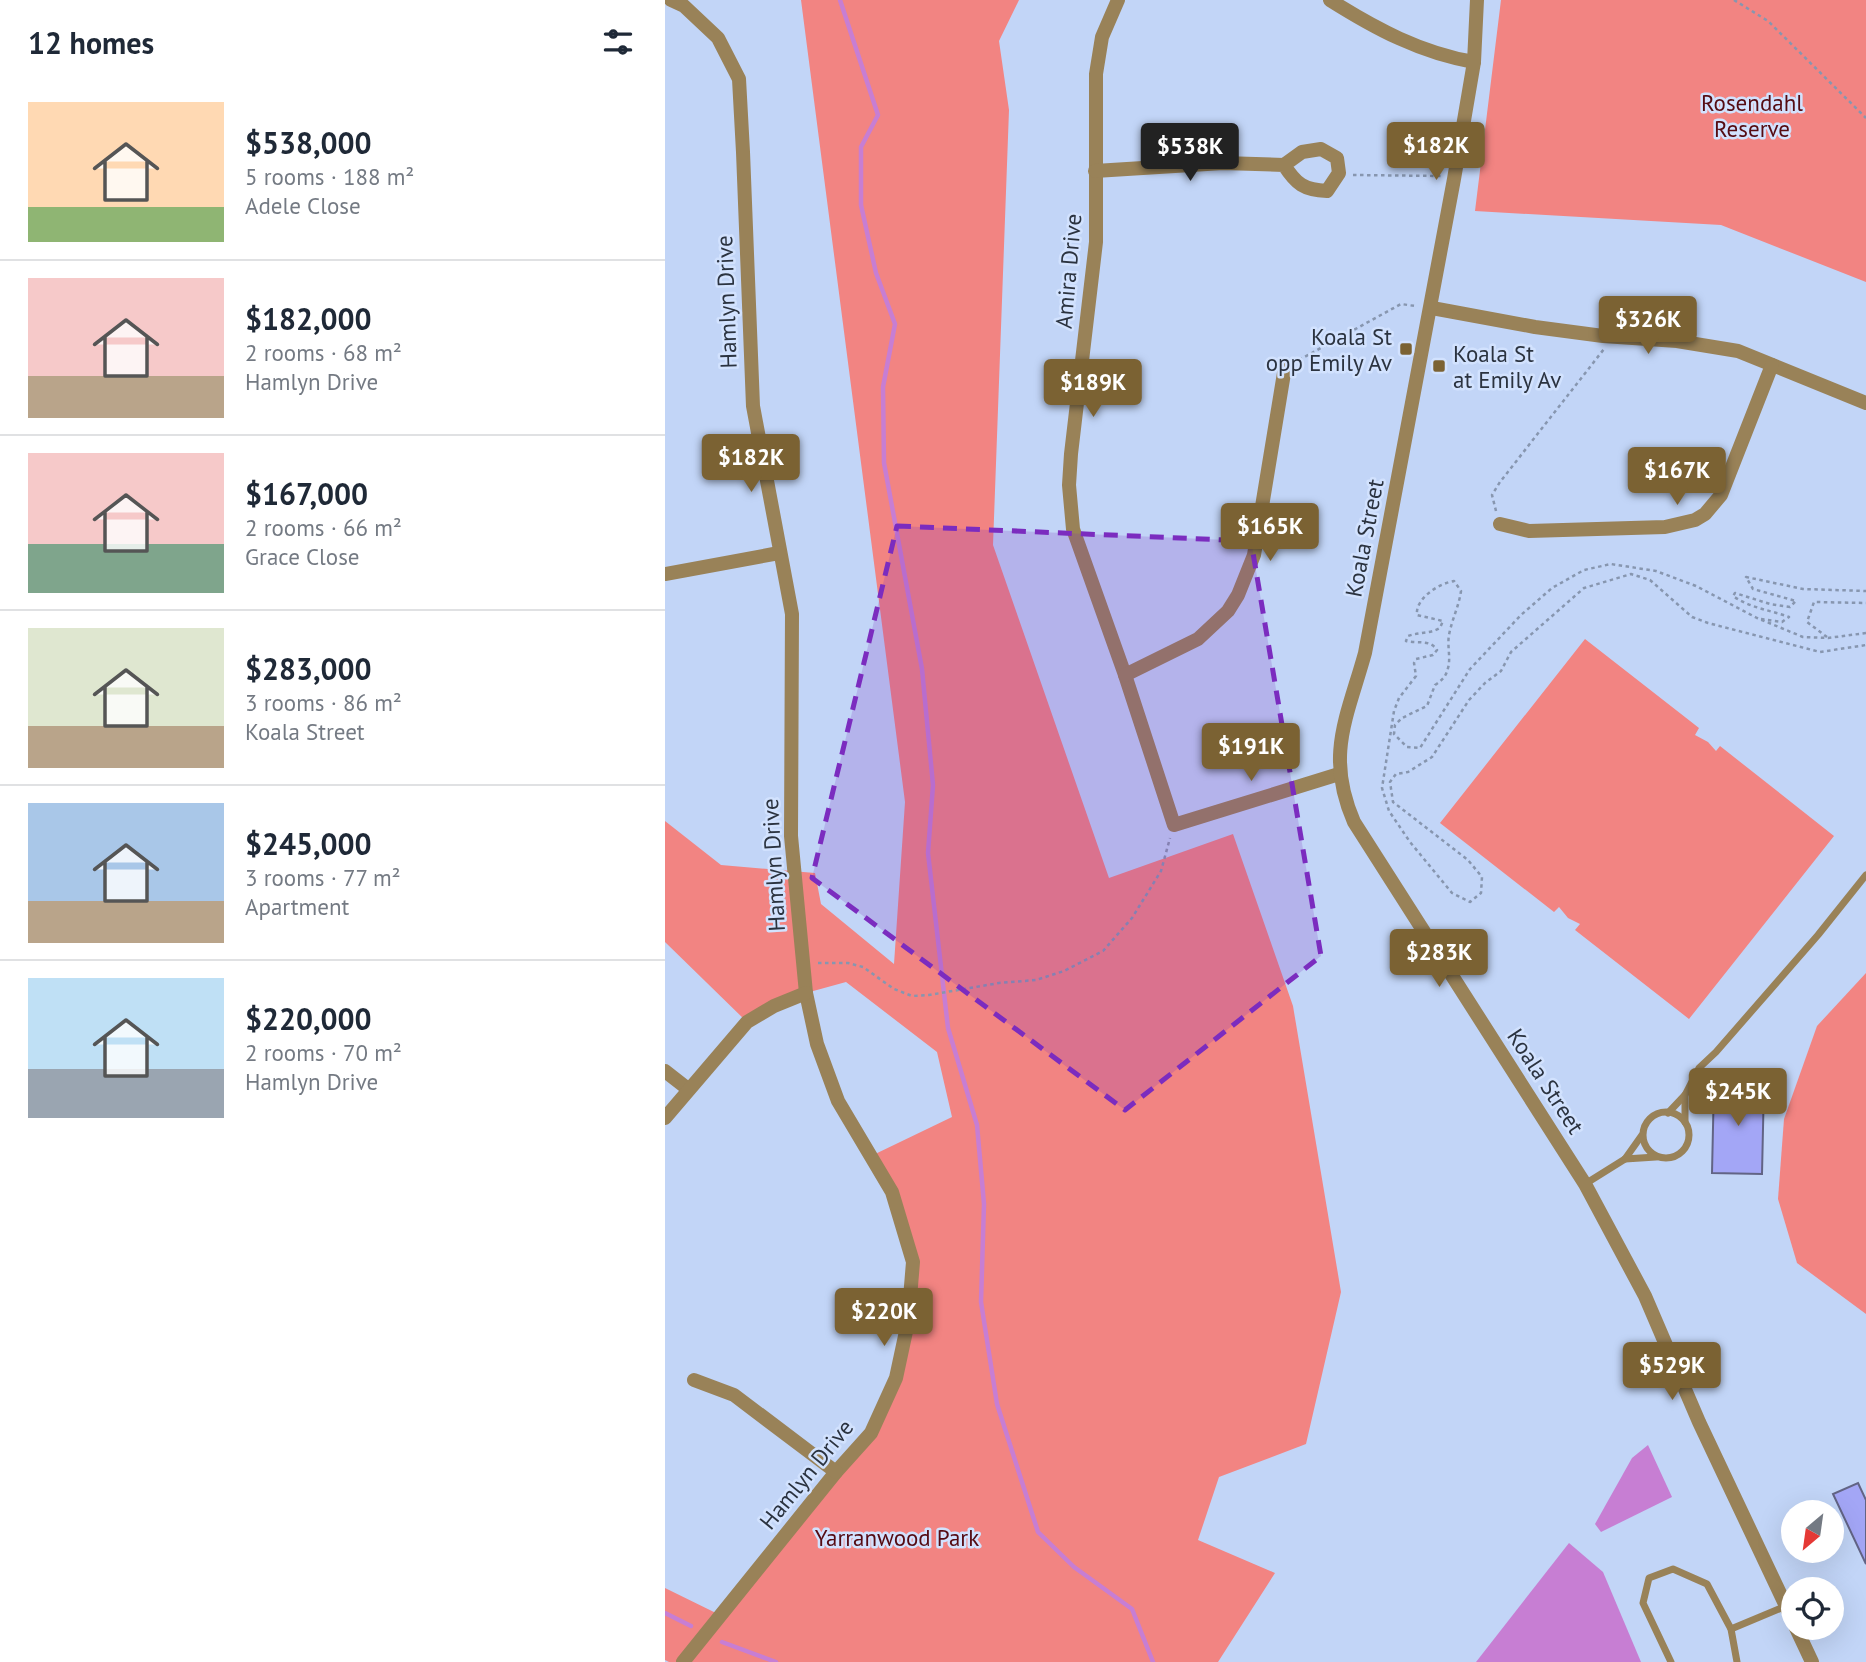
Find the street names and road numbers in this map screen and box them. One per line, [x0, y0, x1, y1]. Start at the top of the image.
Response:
street label: Amira Drive [1049, 212, 1087, 330]
street label: Hamlyn Drive [709, 235, 743, 369]
street label: Koala Street [1338, 476, 1390, 600]
street label: Hamlyn Drive [755, 798, 791, 932]
street label: Koala Street [1501, 1023, 1591, 1139]
street label: Hamlyn Drive [753, 1413, 859, 1535]

